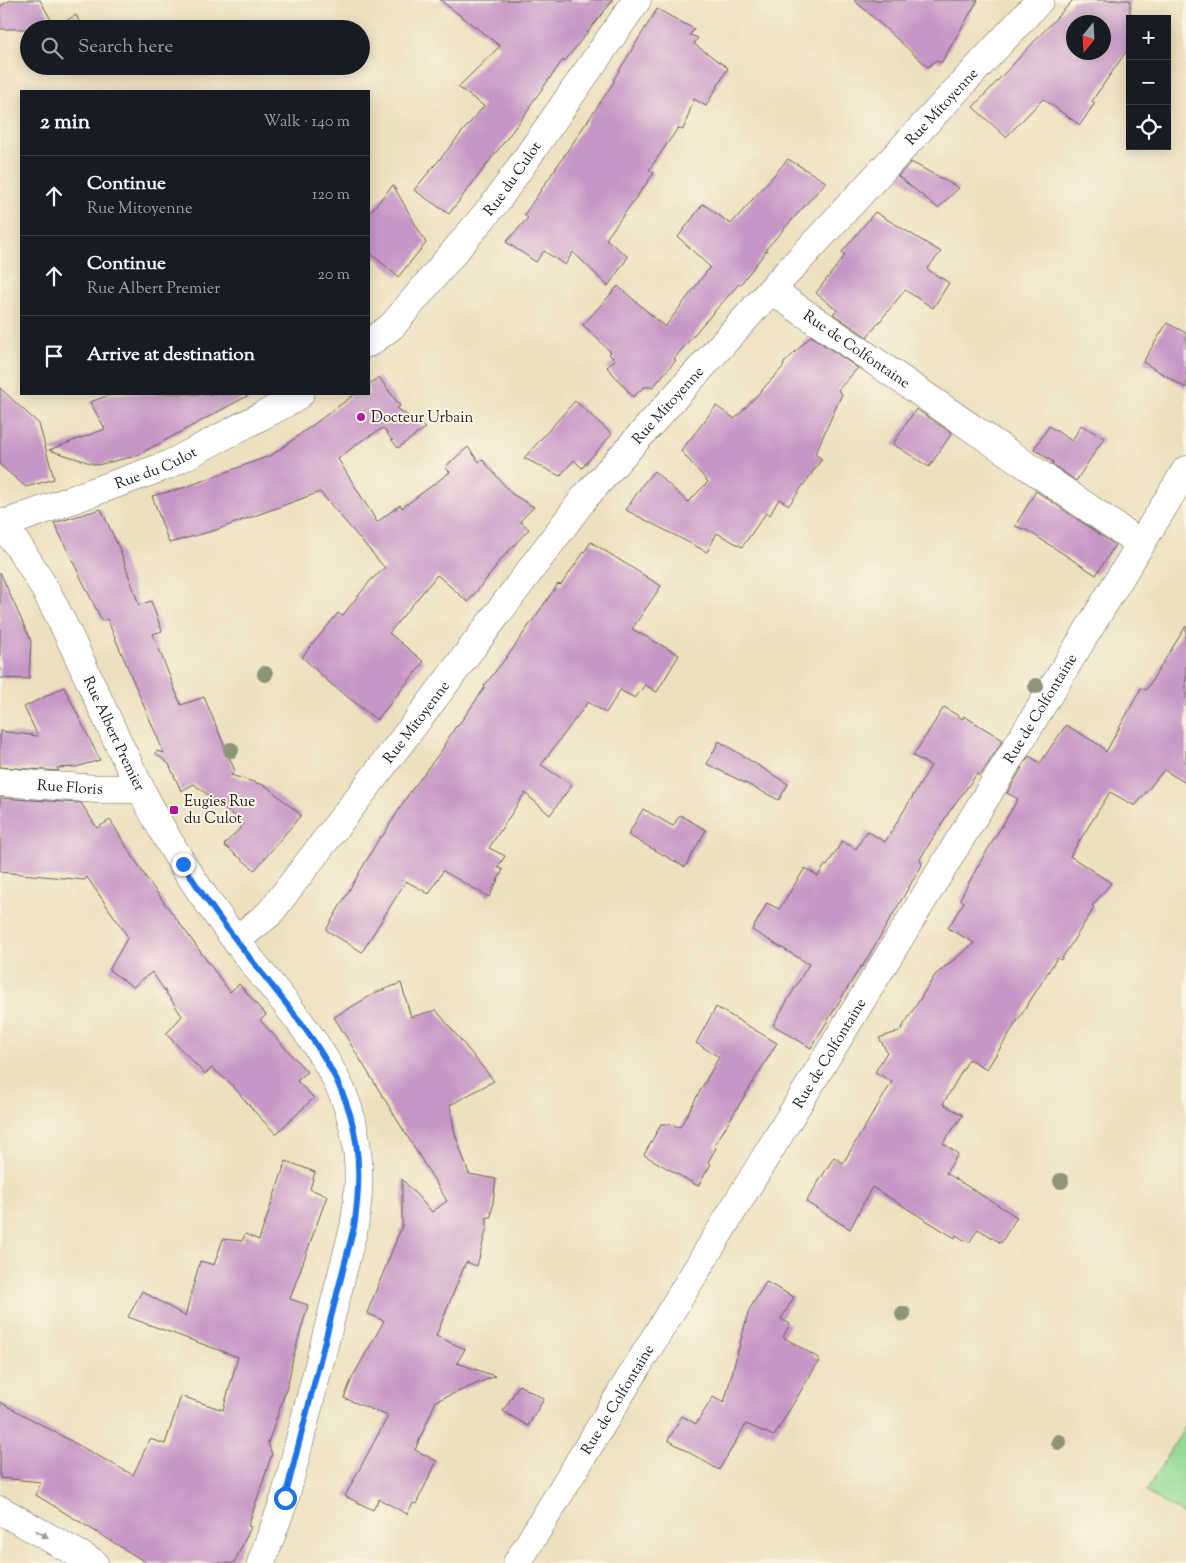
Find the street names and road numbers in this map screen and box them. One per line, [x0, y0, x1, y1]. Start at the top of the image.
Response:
street label: Rue Mitoyenne [901, 64, 984, 151]
street label: Rue du Culot [479, 138, 547, 221]
street label: Rue de Colfontaine [798, 306, 914, 394]
street label: Rue Mitoyenne [628, 362, 710, 450]
street label: Rue du Culot [112, 443, 201, 495]
street label: Rue de Colfontaine [1000, 650, 1083, 768]
street label: Rue Albert Premier [77, 673, 149, 796]
street label: Rue Mitoyenne [379, 677, 456, 768]
street label: Rue Floris [36, 776, 103, 801]
street label: Rue de Colfontaine [789, 995, 872, 1113]
street label: Rue de Colfontaine [577, 1341, 660, 1459]

